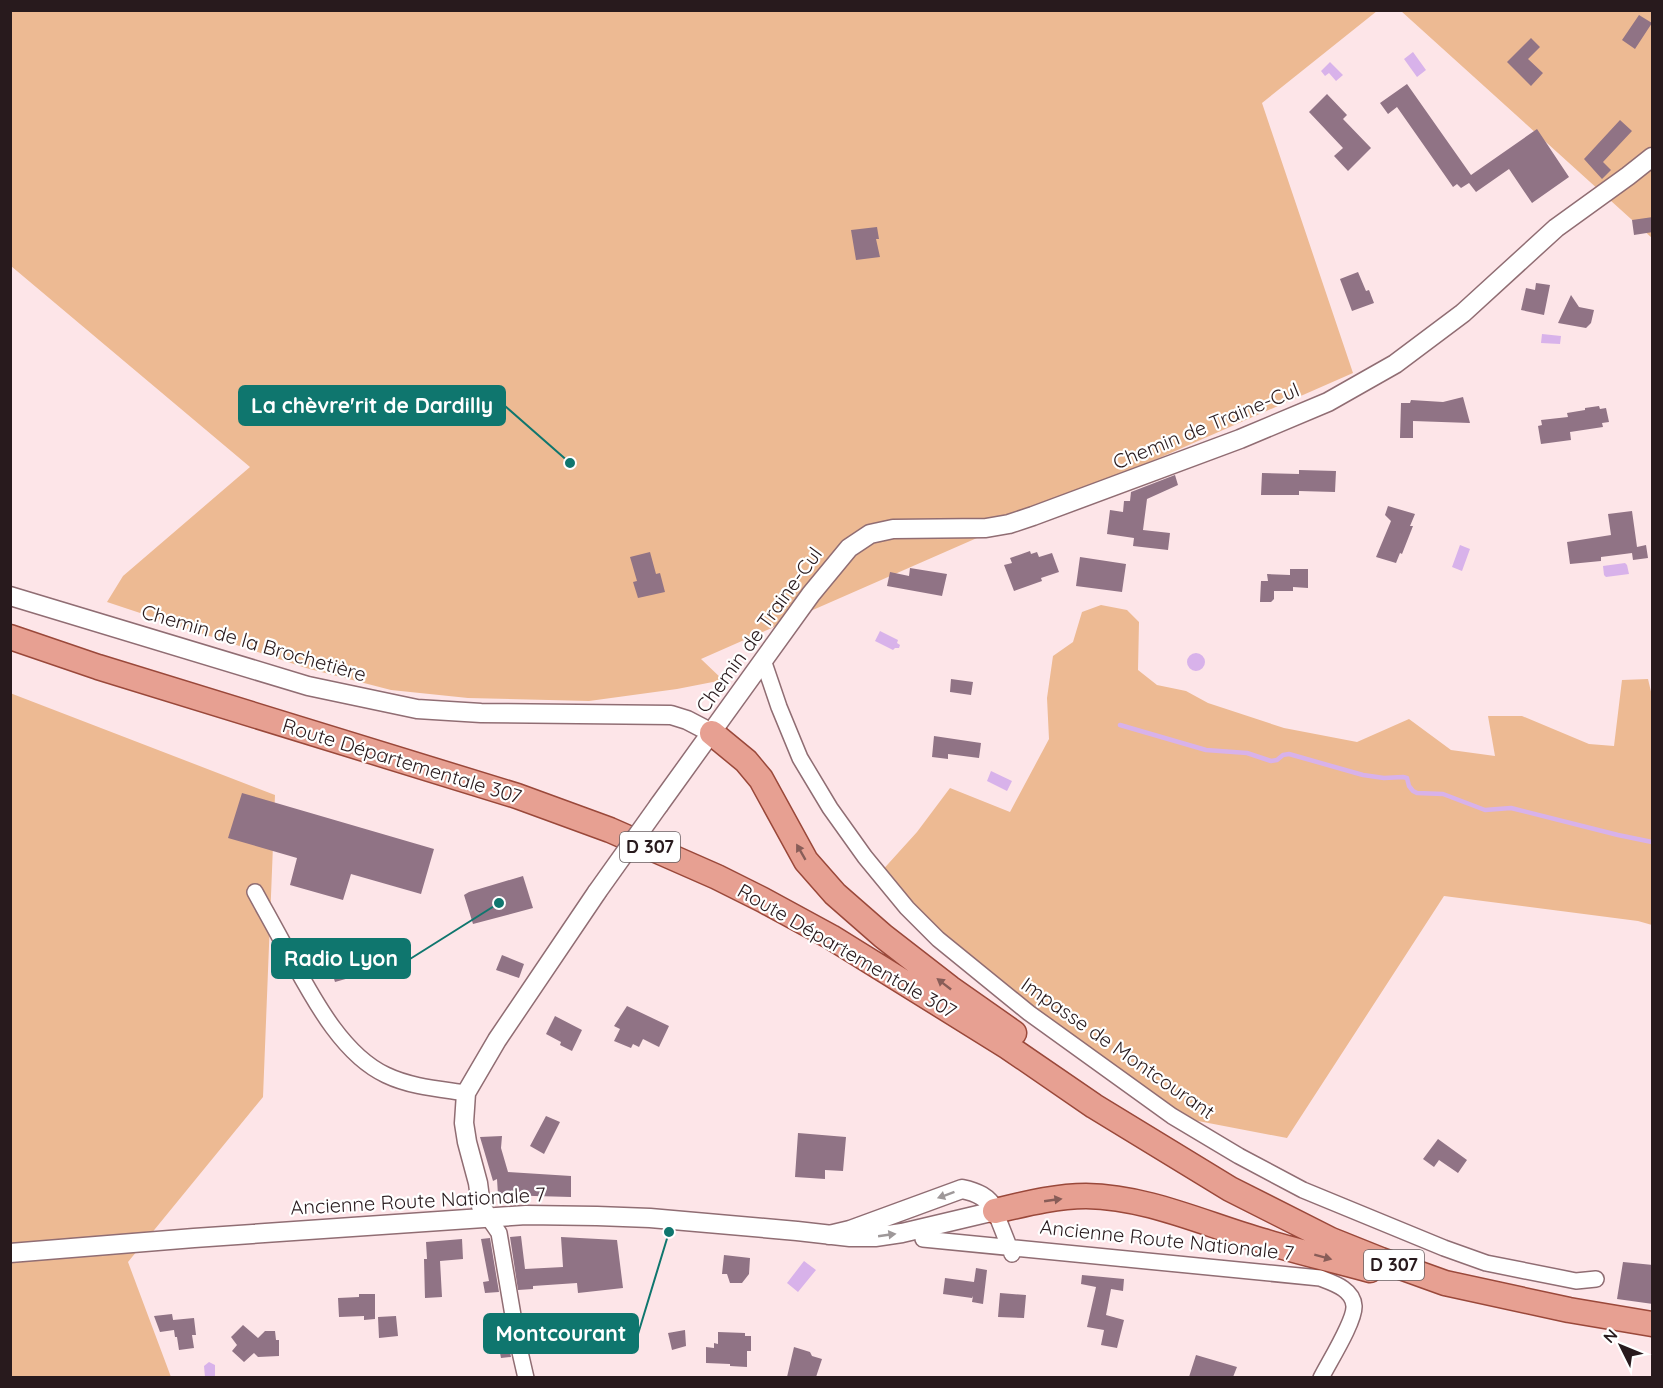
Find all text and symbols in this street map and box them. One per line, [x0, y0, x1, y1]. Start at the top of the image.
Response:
street label: Chemin de Traine-Cul [1109, 377, 1303, 474]
callout: La chèvre'rit de Dardilly [239, 386, 505, 425]
text: La chèvre'rit de Dardilly [251, 392, 493, 418]
street label: Chemin de Traine-Cul [690, 542, 827, 717]
street label: Chemin de la Brochetière [139, 598, 369, 687]
street label: Route Départementale 307 [280, 712, 525, 809]
road number: D 307 [620, 832, 680, 862]
one-way arrow [796, 843, 806, 860]
street label: Route Départementale 307 [733, 878, 961, 1024]
callout: Radio Lyon [272, 939, 410, 978]
text: Radio Lyon [284, 945, 398, 971]
street label: Impasse de Montcourant [1017, 971, 1220, 1124]
one-way arrow [936, 978, 951, 990]
street label: Ancienne Route Nationale 7 [290, 1181, 546, 1220]
one-way arrow [937, 1190, 955, 1200]
one-way arrow [1043, 1195, 1062, 1204]
street label: Ancienne Route Nationale 7 [1039, 1214, 1295, 1265]
one-way arrow [878, 1231, 897, 1240]
road number: D 307 [1364, 1250, 1424, 1280]
one-way arrow [1314, 1253, 1332, 1262]
callout: Montcourant [484, 1314, 638, 1353]
north arrow [1591, 1316, 1651, 1376]
text: Montcourant [496, 1320, 626, 1346]
text: N [1599, 1325, 1621, 1347]

